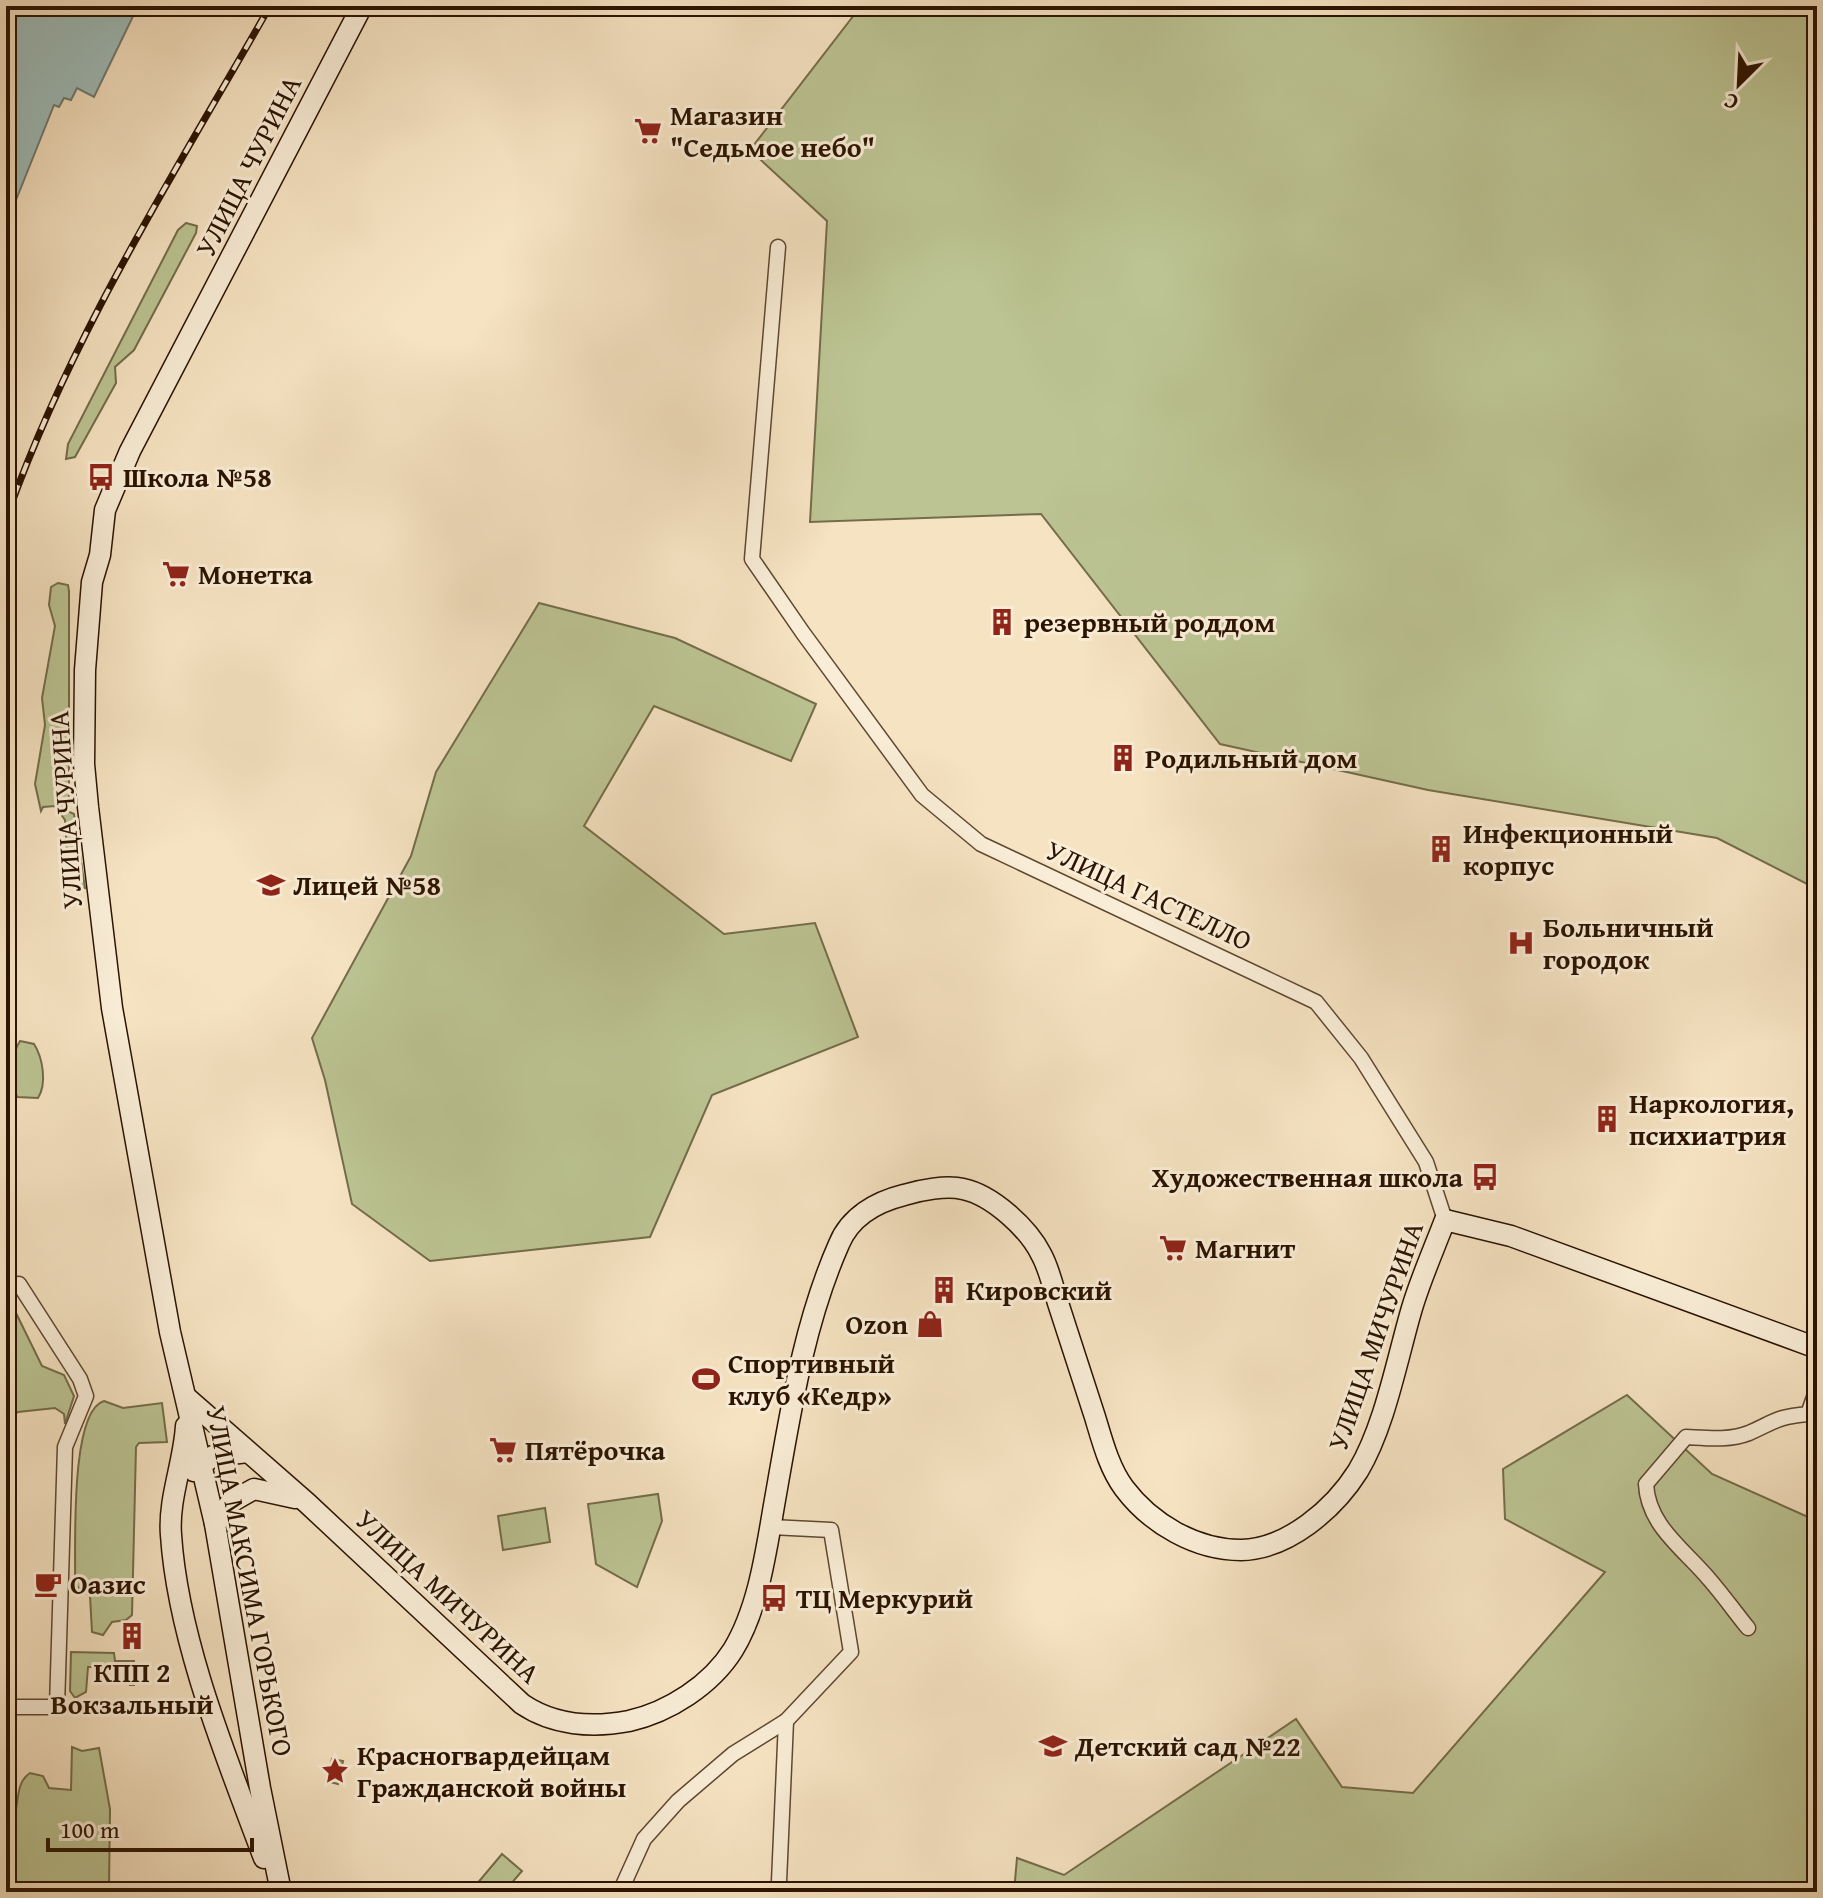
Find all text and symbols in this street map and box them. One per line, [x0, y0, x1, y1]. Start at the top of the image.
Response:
north arrow [1699, 44, 1779, 124]
street label: УЛИЦА ЧУРИНА [184, 68, 311, 264]
text: С [1719, 85, 1743, 119]
place label: Магазин "Седьмое небо" [670, 94, 875, 167]
supermarket icon: Магазин "Седьмое небо" [633, 116, 663, 146]
place label: Школа №58 [123, 456, 272, 497]
bus stop icon: Школа №58 [86, 462, 116, 492]
place label: Монетка [198, 553, 313, 594]
supermarket icon: Монетка [161, 559, 191, 589]
place label: резервный роддом [1024, 601, 1275, 642]
building icon: резервный роддом [987, 607, 1017, 637]
street label: УЛИЦА ЧУРИНА [37, 710, 92, 911]
place label: Родильный дом [1145, 737, 1357, 778]
building icon: Родильный дом [1108, 743, 1138, 773]
place label: Инфекционный корпус [1463, 812, 1673, 885]
street label: УЛИЦА ГАСТЕЛЛО [1039, 829, 1259, 960]
building icon: Инфекционный корпус [1426, 834, 1456, 864]
place label: Лицей №58 [293, 864, 441, 905]
school or university icon: Лицей №58 [256, 870, 286, 900]
place label: Больничный городок [1543, 906, 1714, 979]
hospital icon: Больничный городок [1506, 928, 1536, 958]
place label: Наркология, психиатрия [1629, 1082, 1794, 1155]
building icon: Наркология, психиатрия [1592, 1104, 1622, 1134]
place label: Художественная школа [1152, 1156, 1464, 1197]
bus stop icon: Художественная школа [1470, 1162, 1500, 1192]
street label: УЛИЦА МИЧУРИНА [1316, 1216, 1433, 1456]
place label: Магнит [1195, 1227, 1295, 1268]
supermarket icon: Магнит [1158, 1233, 1188, 1263]
place label: Кировский [966, 1269, 1112, 1310]
building icon: Кировский [929, 1275, 959, 1305]
place label: Ozon [846, 1303, 908, 1344]
shop icon: Ozon [915, 1309, 945, 1339]
place label: Спортивный клуб «Кедр» [728, 1342, 895, 1415]
sports icon: Спортивный клуб «Кедр» [691, 1364, 721, 1394]
street label: УЛИЦА МАКСИМА ГОРЬКОГО [196, 1402, 305, 1760]
place label: Пятёрочка [525, 1429, 666, 1470]
supermarket icon: Пятёрочка [488, 1435, 518, 1465]
street label: УЛИЦА МИЧУРИНА [347, 1499, 550, 1692]
place label: Оазис [70, 1563, 146, 1604]
cafe icon: Оазис [33, 1569, 63, 1599]
place label: ТЦ Меркурий [796, 1577, 973, 1618]
bus stop icon: ТЦ Меркурий [759, 1583, 789, 1613]
building icon: КПП 2 Вокзальный [117, 1621, 147, 1651]
place label: КПП 2 Вокзальный [50, 1651, 214, 1724]
place label: Детский сад №22 [1074, 1725, 1301, 1766]
school or university icon: Детский сад №22 [1038, 1731, 1068, 1761]
place label: Красногвардейцам Гражданской войны [357, 1734, 627, 1807]
place icon: Красногвардейцам Гражданской войны [320, 1756, 350, 1786]
scale bar [48, 1802, 252, 1852]
text: 100 m [60, 1812, 120, 1847]

